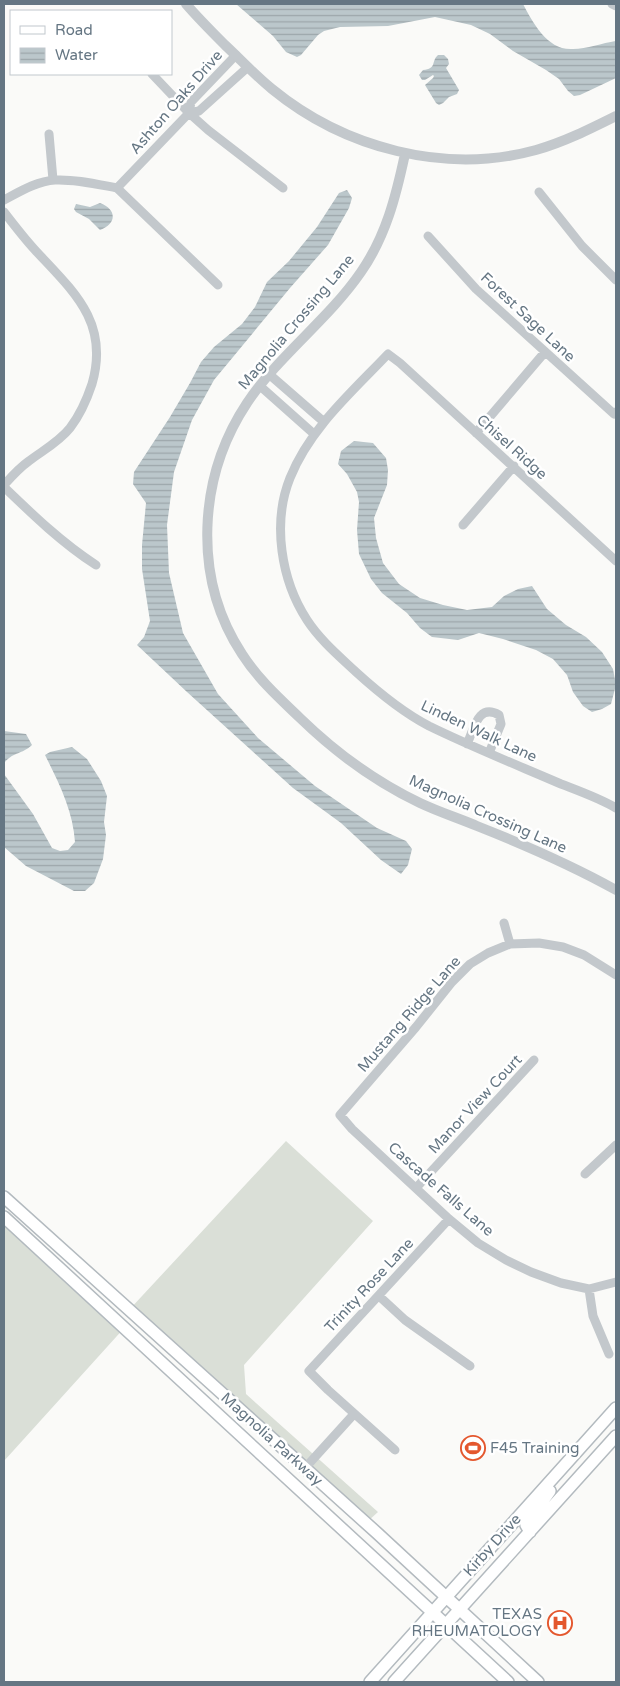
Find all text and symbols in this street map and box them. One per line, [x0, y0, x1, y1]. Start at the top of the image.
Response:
legend [10, 10, 172, 75]
text: Road [55, 21, 93, 39]
text: Water [55, 46, 98, 64]
street label: Ashton Oaks Drive [126, 46, 226, 158]
street label: Magnolia Crossing Lane [234, 251, 358, 393]
street label: Forest Sage Lane [477, 269, 579, 365]
street label: Chisel Ridge [473, 411, 551, 483]
street label: Linden Walk Lane [418, 696, 540, 766]
street label: Magnolia Crossing Lane [406, 771, 570, 857]
street label: Mustang Ridge Lane [354, 952, 464, 1076]
street label: Manor View Court [424, 1051, 526, 1157]
street label: Cascade Falls Lane [385, 1138, 497, 1240]
street label: Trinity Rose Lane [321, 1234, 417, 1336]
street label: Magnolia Parkway [217, 1389, 327, 1489]
sports icon: F45 Training [460, 1435, 486, 1461]
place label: F45 Training [490, 1439, 579, 1457]
street label: Kirby Drive [459, 1510, 525, 1580]
place label: TEXAS RHEUMATOLOGY [412, 1605, 542, 1640]
hospital icon: TEXAS RHEUMATOLOGY [547, 1610, 573, 1636]

